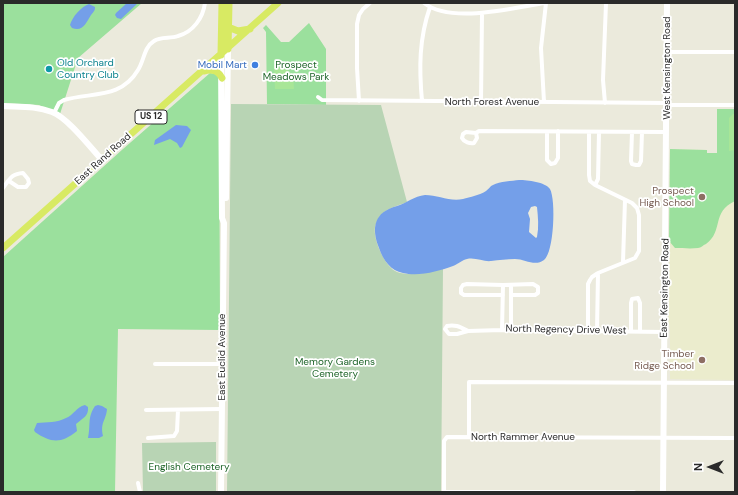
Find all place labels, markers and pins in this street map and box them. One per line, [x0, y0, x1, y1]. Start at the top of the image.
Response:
place label: Old Orchard Country Club [57, 57, 119, 80]
place label: Mobil Mart [198, 59, 247, 71]
marker: Mobil Mart [250, 60, 260, 70]
marker: Old Orchard Country Club [44, 64, 54, 74]
place label: Prospect High School [639, 185, 694, 208]
marker: Prospect High School [697, 192, 707, 202]
place label: Timber Ridge School [634, 348, 694, 372]
marker: Timber Ridge School [697, 355, 707, 365]

